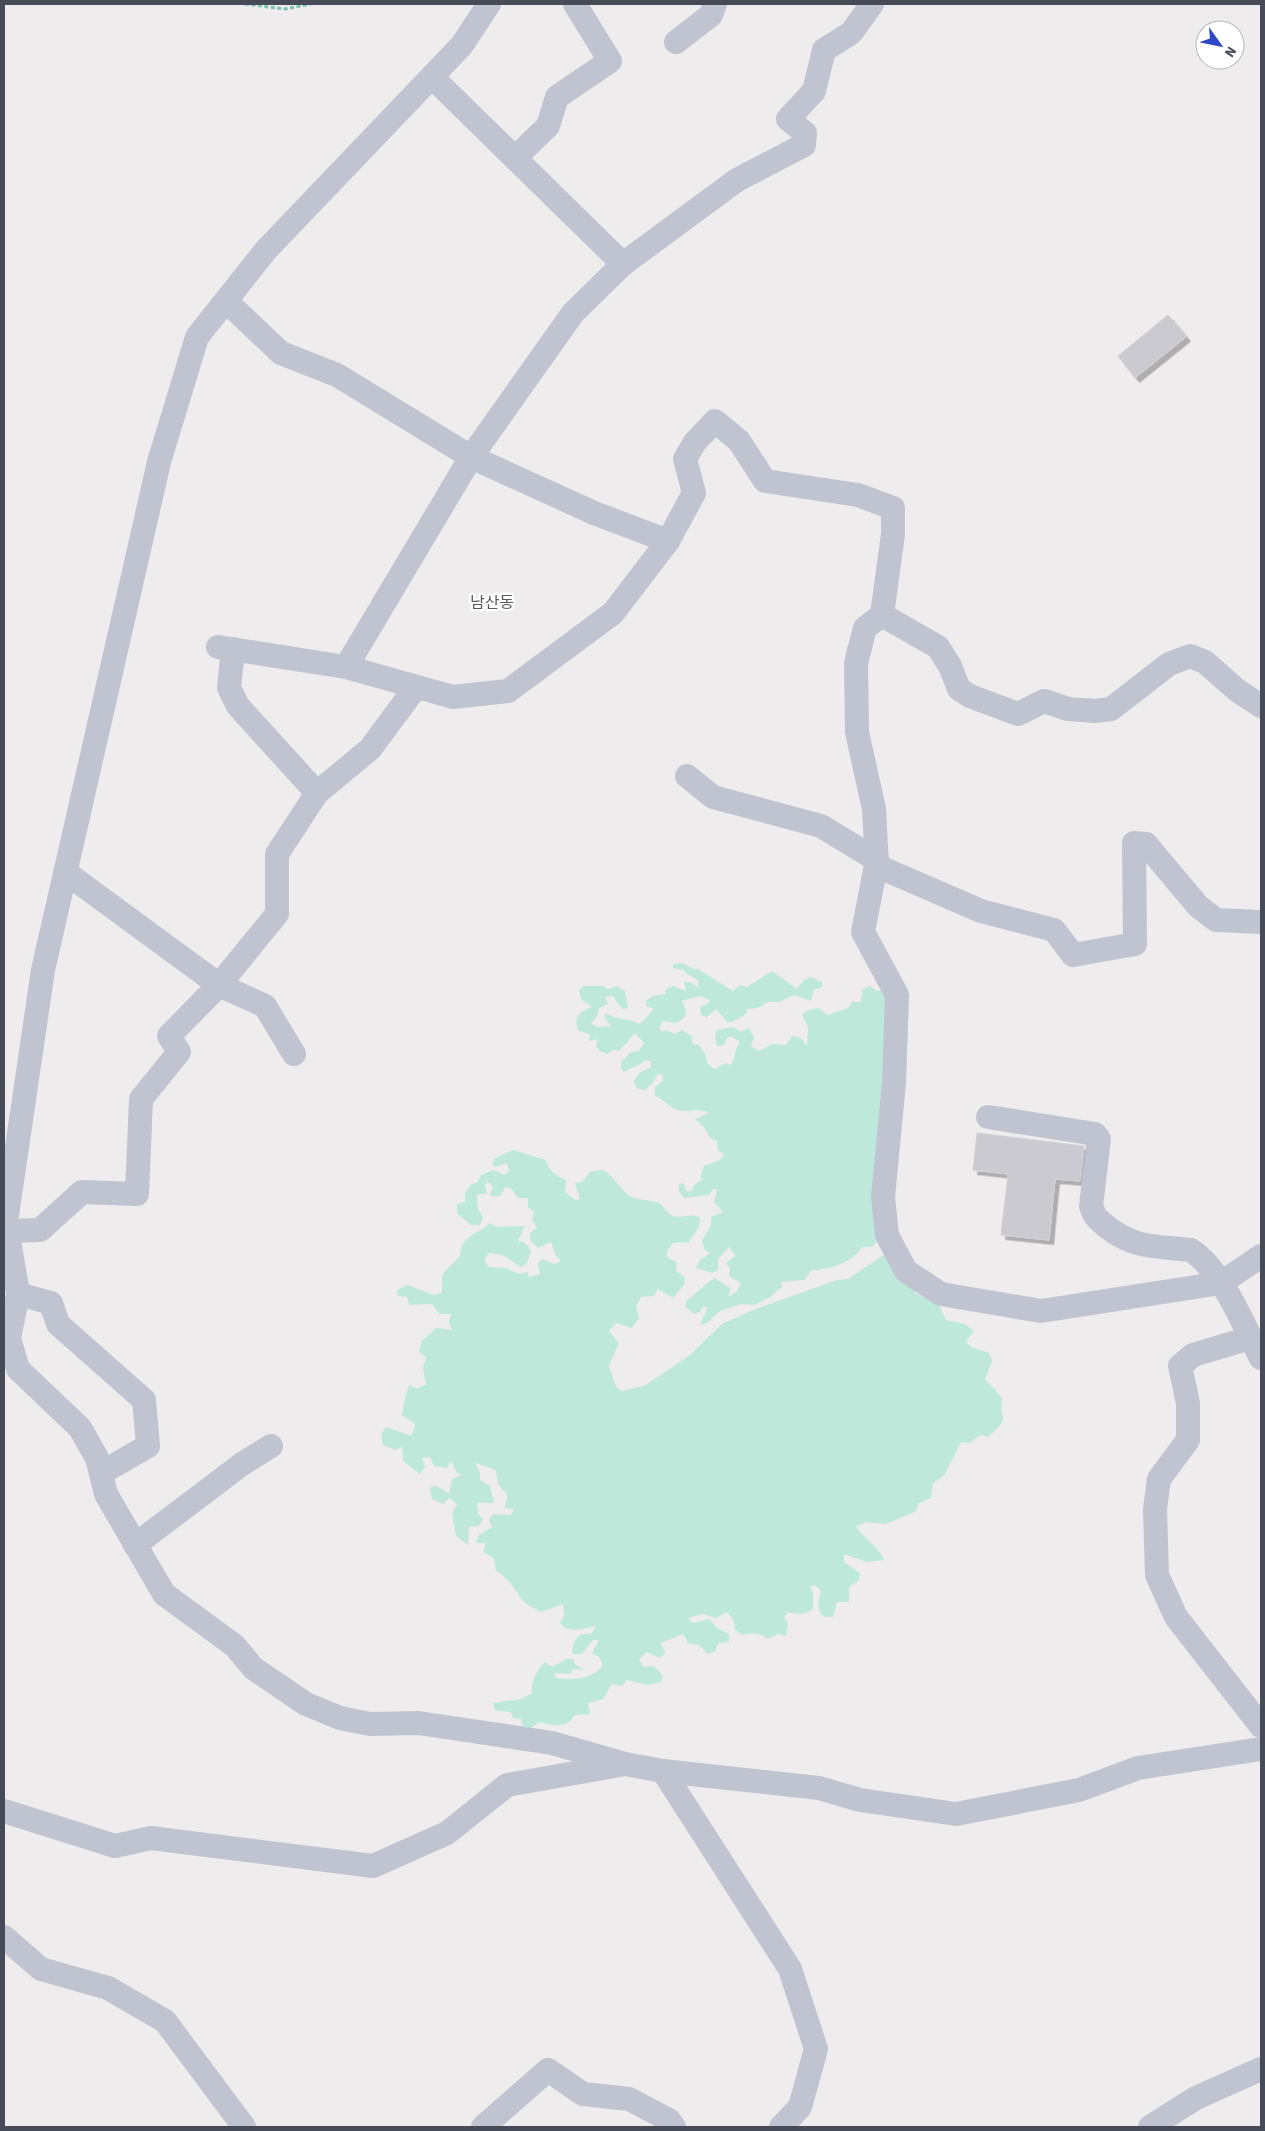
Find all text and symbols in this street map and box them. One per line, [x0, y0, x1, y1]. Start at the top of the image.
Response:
north arrow [1195, 20, 1245, 70]
text: N [1219, 42, 1241, 61]
district label: 남산동 [470, 592, 514, 614]

